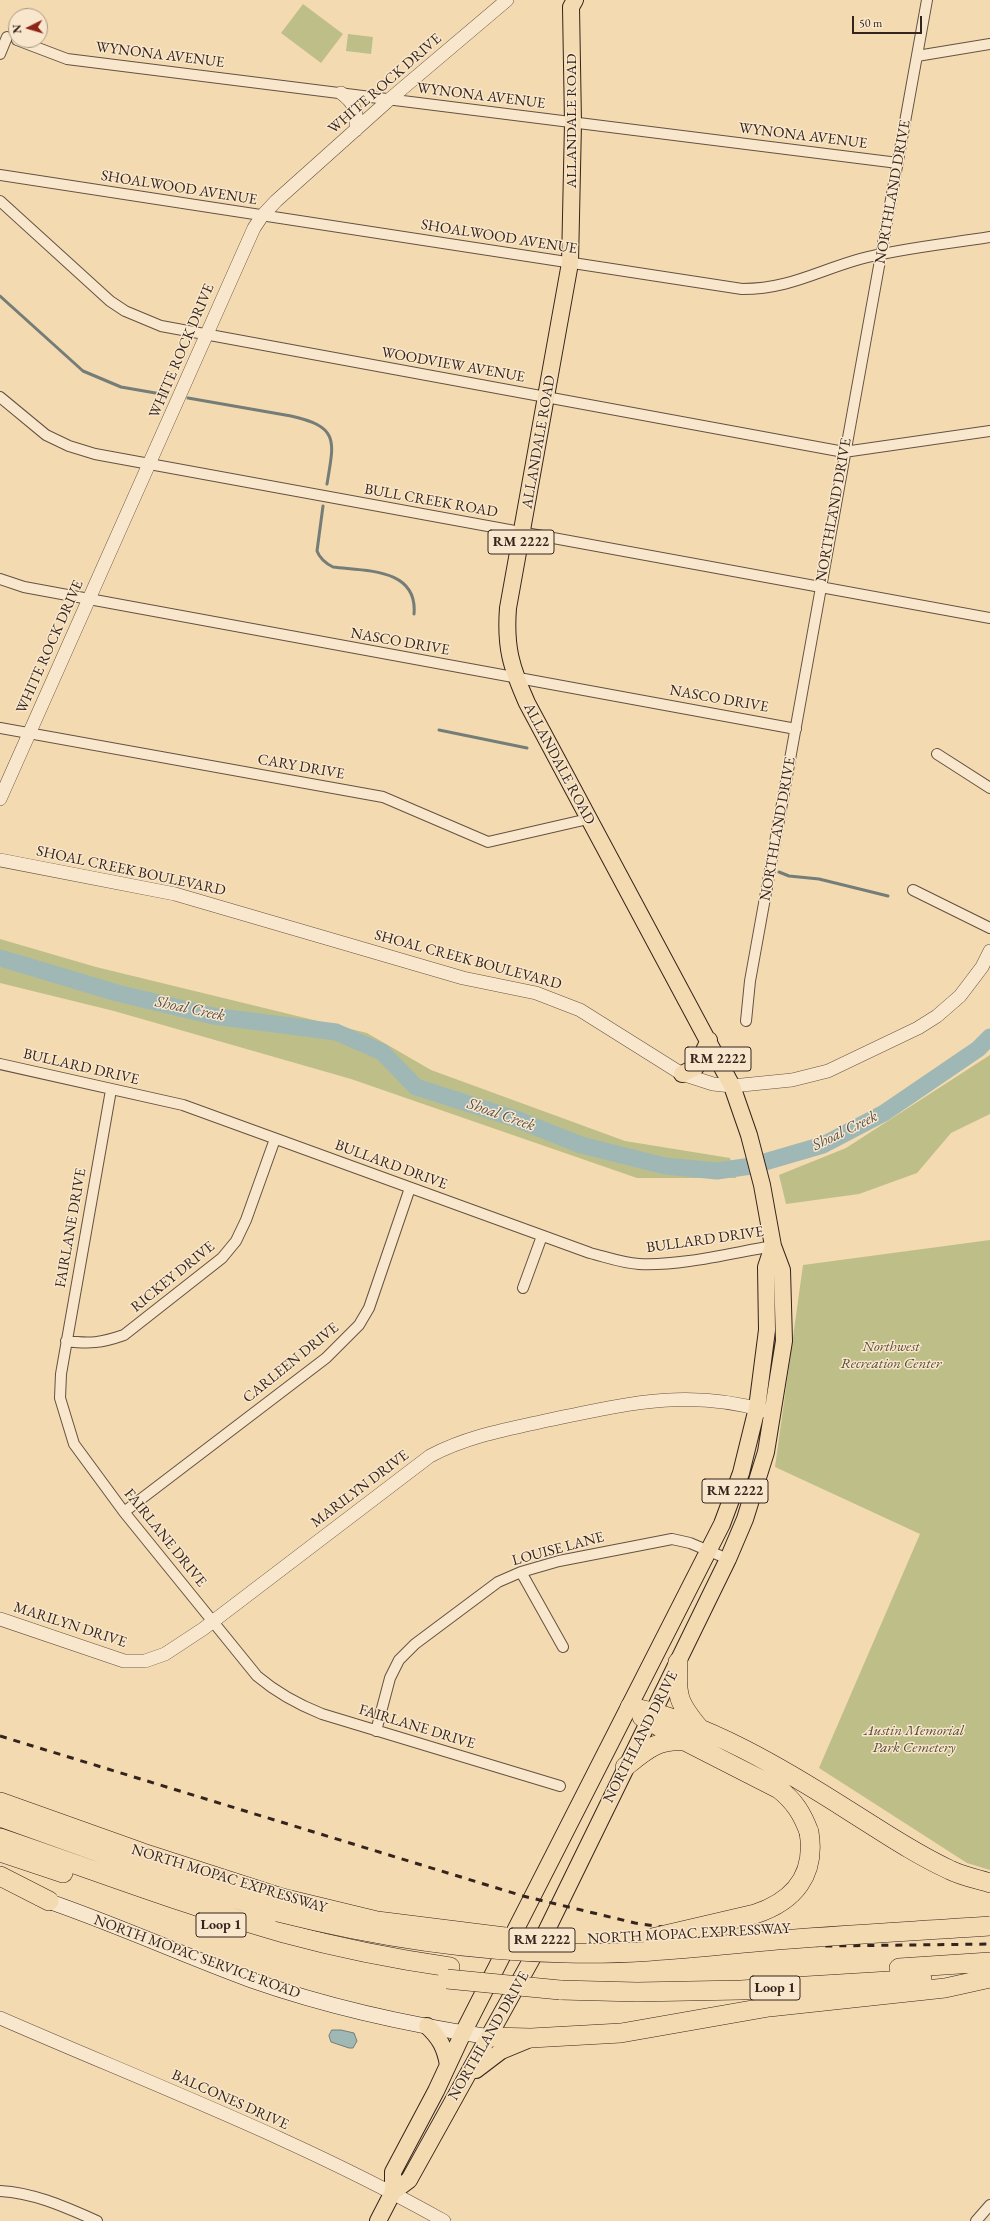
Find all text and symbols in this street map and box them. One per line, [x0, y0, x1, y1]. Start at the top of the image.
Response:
north arrow [8, 8, 48, 48]
scale bar [854, 8, 924, 34]
text: 50 m [859, 15, 882, 31]
text: N [10, 24, 24, 34]
street label: WHITE ROCK DRIVE [325, 30, 445, 138]
street label: WYNONA AVENUE [95, 38, 225, 72]
street label: ALLANDALE ROAD [563, 54, 581, 188]
street label: WYNONA AVENUE [416, 79, 546, 113]
street label: WYNONA AVENUE [738, 119, 868, 153]
street label: NORTHLAND DRIVE [871, 119, 915, 265]
street label: SHOALWOOD AVENUE [100, 167, 258, 209]
street label: SHOALWOOD AVENUE [420, 216, 578, 258]
street label: WHITE ROCK DRIVE [146, 281, 218, 421]
street label: WOODVIEW AVENUE [380, 344, 526, 386]
street label: ALLANDALE ROAD [518, 374, 560, 510]
street label: NORTHLAND DRIVE [812, 437, 856, 583]
street label: BULL CREEK ROAD [363, 480, 499, 522]
road number: RM 2222 [488, 530, 554, 554]
street label: WHITE ROCK DRIVE [12, 577, 88, 717]
street label: NASCO DRIVE [349, 624, 451, 660]
street label: NASCO DRIVE [668, 681, 770, 717]
street label: ALLANDALE ROAD [519, 700, 599, 828]
street label: CARY DRIVE [256, 751, 346, 783]
street label: NORTHLAND DRIVE [756, 756, 800, 902]
street label: SHOAL CREEK BOULEVARD [35, 842, 227, 900]
street label: SHOAL CREEK BOULEVARD [373, 926, 563, 994]
water label: Shoal Creek [153, 992, 227, 1026]
street label: BULLARD DRIVE [21, 1045, 141, 1089]
road number: RM 2222 [685, 1047, 751, 1071]
water label: Shoal Creek [464, 1094, 538, 1136]
water label: Shoal Creek [809, 1107, 881, 1155]
street label: BULLARD DRIVE [332, 1136, 450, 1194]
street label: FAIRLANE DRIVE [52, 1167, 90, 1289]
street label: BULLARD DRIVE [645, 1223, 765, 1257]
street label: RICKEY DRIVE [128, 1238, 218, 1316]
street label: CARLEEN DRIVE [240, 1319, 342, 1407]
park label: Northwest Recreation Center [840, 1338, 942, 1373]
street label: MARILYN DRIVE [308, 1446, 412, 1532]
road number: RM 2222 [702, 1479, 768, 1503]
street label: FAIRLANE DRIVE [120, 1485, 210, 1591]
street label: LOUISE LANE [510, 1528, 606, 1570]
street label: MARILYN DRIVE [11, 1598, 129, 1652]
street label: NORTHLAND DRIVE [600, 1668, 682, 1806]
street label: FAIRLANE DRIVE [357, 1701, 477, 1753]
park label: Austin Memorial Park Cemetery [864, 1722, 964, 1757]
street label: NORTH MOPAC EXPRESSWAY [129, 1841, 329, 1917]
street label: NORTH MOPAC SERVICE ROAD [91, 1911, 303, 2003]
road number: Loop 1 [196, 1913, 246, 1937]
street label: NORTH MOPAC EXPRESSWAY [587, 1920, 791, 1948]
road number: RM 2222 [509, 1928, 575, 1952]
street label: NORTHLAND DRIVE [445, 1968, 533, 2104]
road number: Loop 1 [750, 1976, 800, 2000]
street label: BALCONES DRIVE [169, 2066, 291, 2134]

